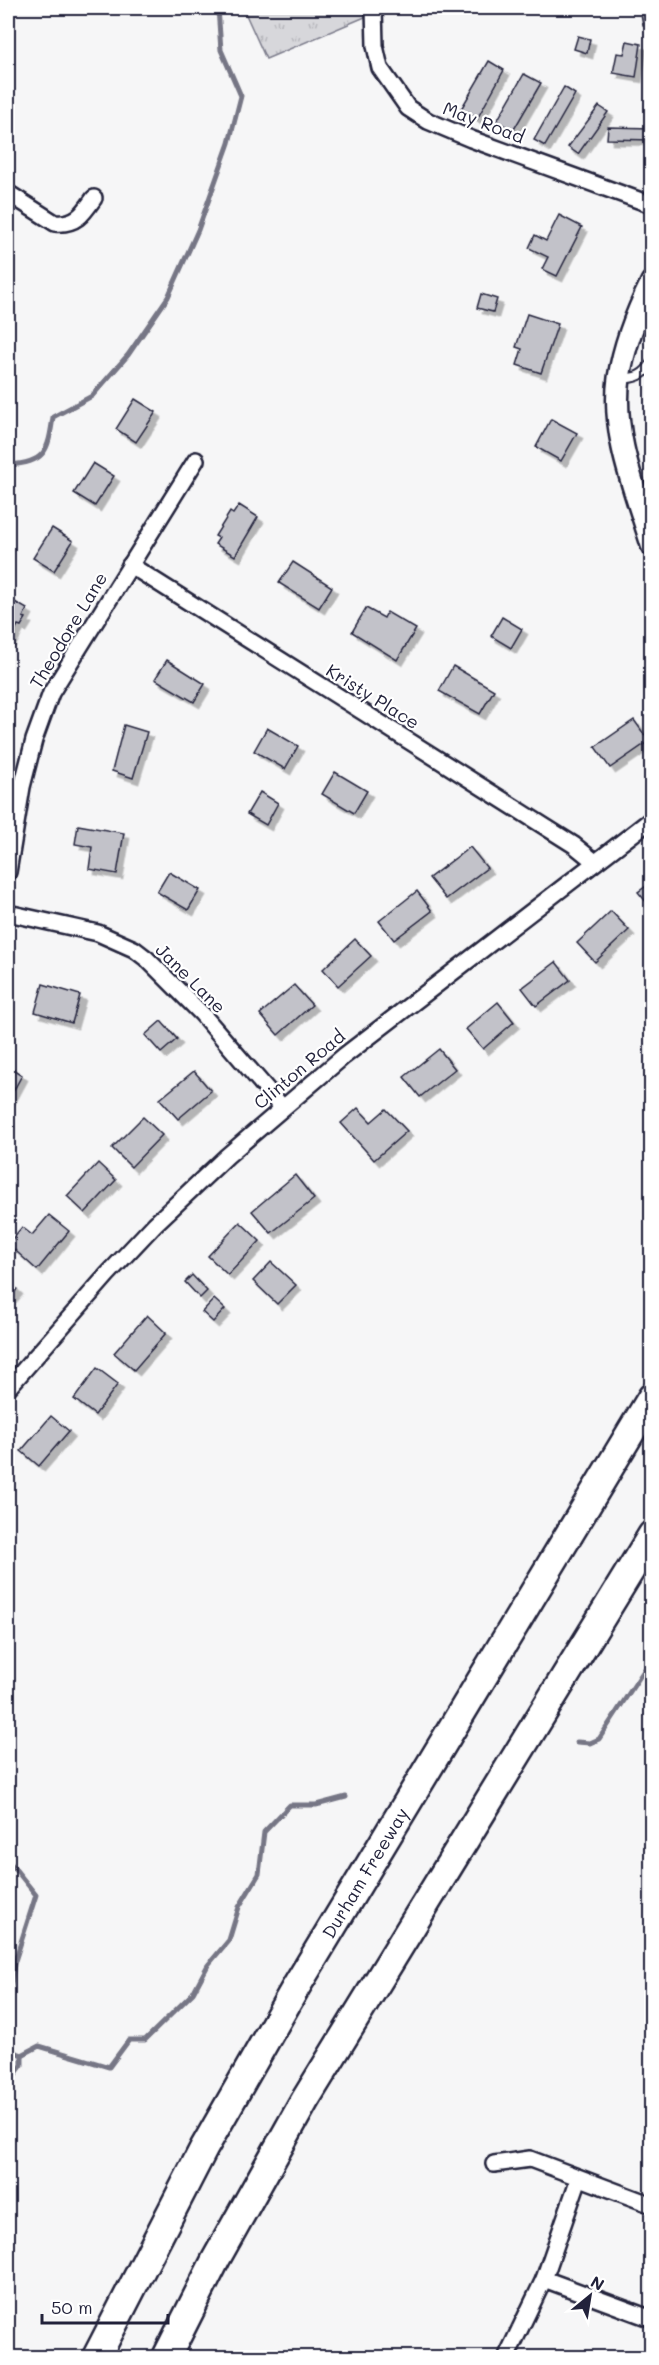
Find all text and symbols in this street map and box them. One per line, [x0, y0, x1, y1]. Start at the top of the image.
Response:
street label: May Road [440, 95, 528, 149]
street label: Theodore Lane [24, 567, 112, 693]
street label: Kristy Place [322, 658, 424, 734]
street label: Jane Lane [151, 938, 231, 1018]
street label: Clinton Road [248, 1024, 350, 1114]
street label: Durham Freeway [316, 1803, 414, 1943]
north arrow [560, 2266, 620, 2326]
text: N [587, 2270, 608, 2295]
scale bar [42, 2287, 168, 2325]
text: 50 m [51, 2295, 93, 2319]

